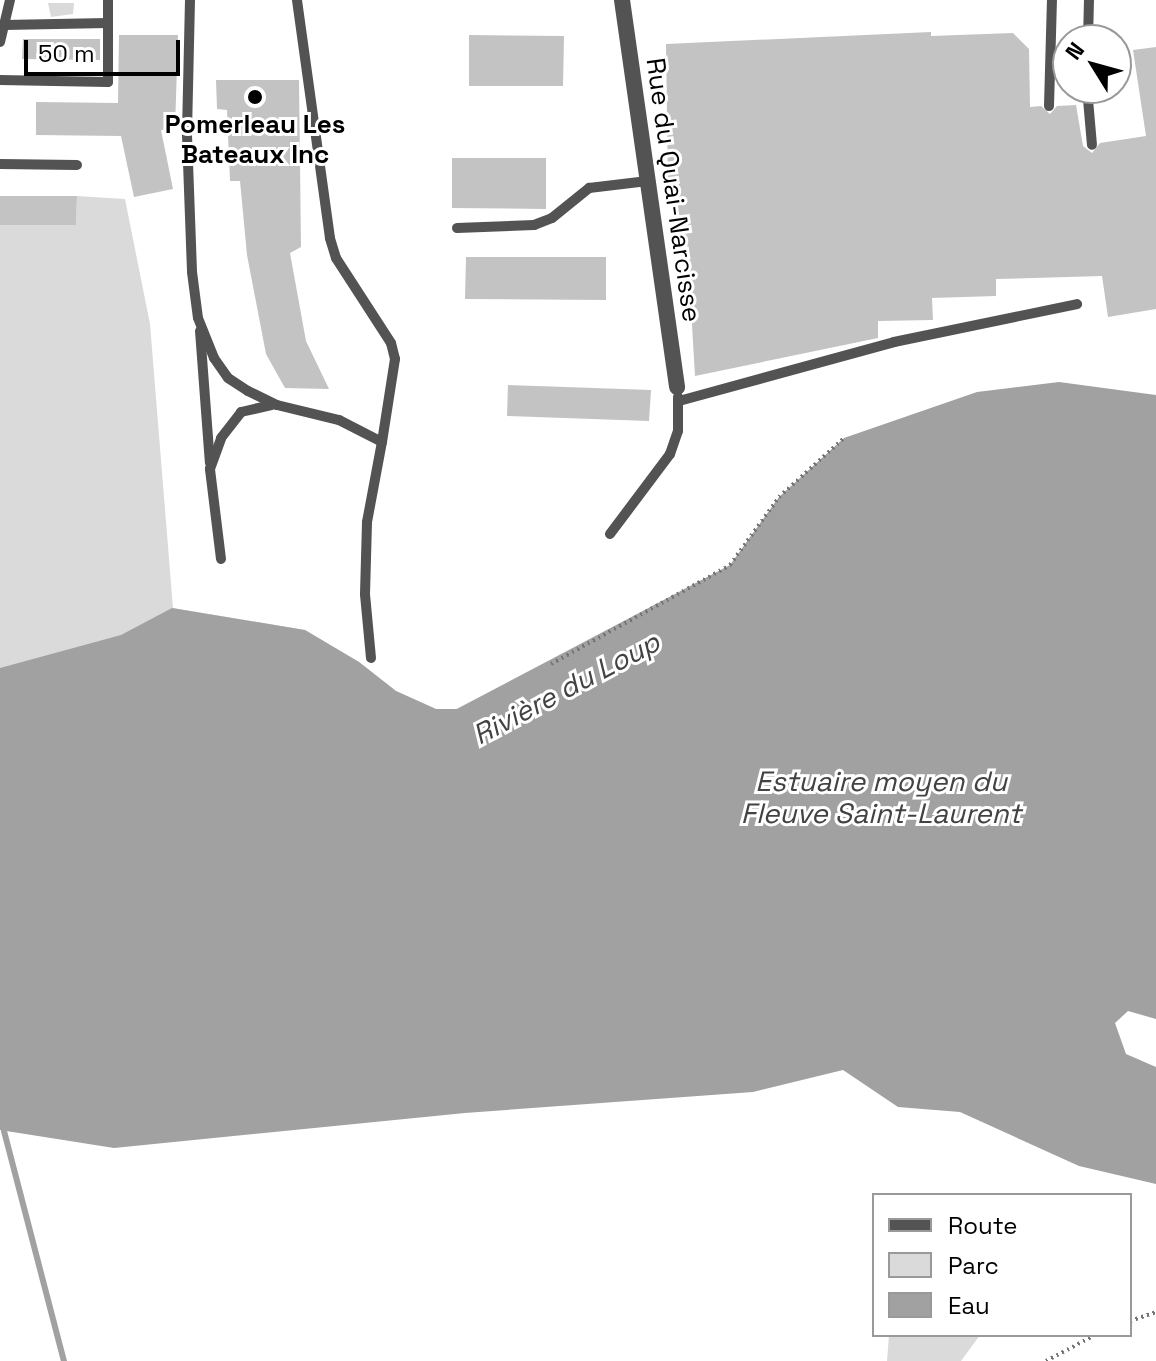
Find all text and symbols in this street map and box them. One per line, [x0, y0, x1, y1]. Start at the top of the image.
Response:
scale bar [28, 24, 184, 74]
north arrow [1052, 24, 1132, 104]
text: N [1059, 36, 1090, 65]
text: 50 m [38, 38, 95, 69]
street label: Rue du Quai-Narcisse [639, 56, 707, 324]
marker: Pomerleau Les Bateaux Inc [246, 88, 264, 106]
place label: Pomerleau Les Bateaux Inc [165, 109, 345, 170]
water label: Rivière du Loup [467, 625, 665, 751]
water label: Estuaire moyen du Fleuve Saint-Laurent [741, 764, 1021, 830]
legend [872, 1193, 1132, 1337]
text: Route [948, 1210, 1017, 1241]
text: Parc [948, 1250, 999, 1281]
text: Eau [948, 1290, 990, 1321]

